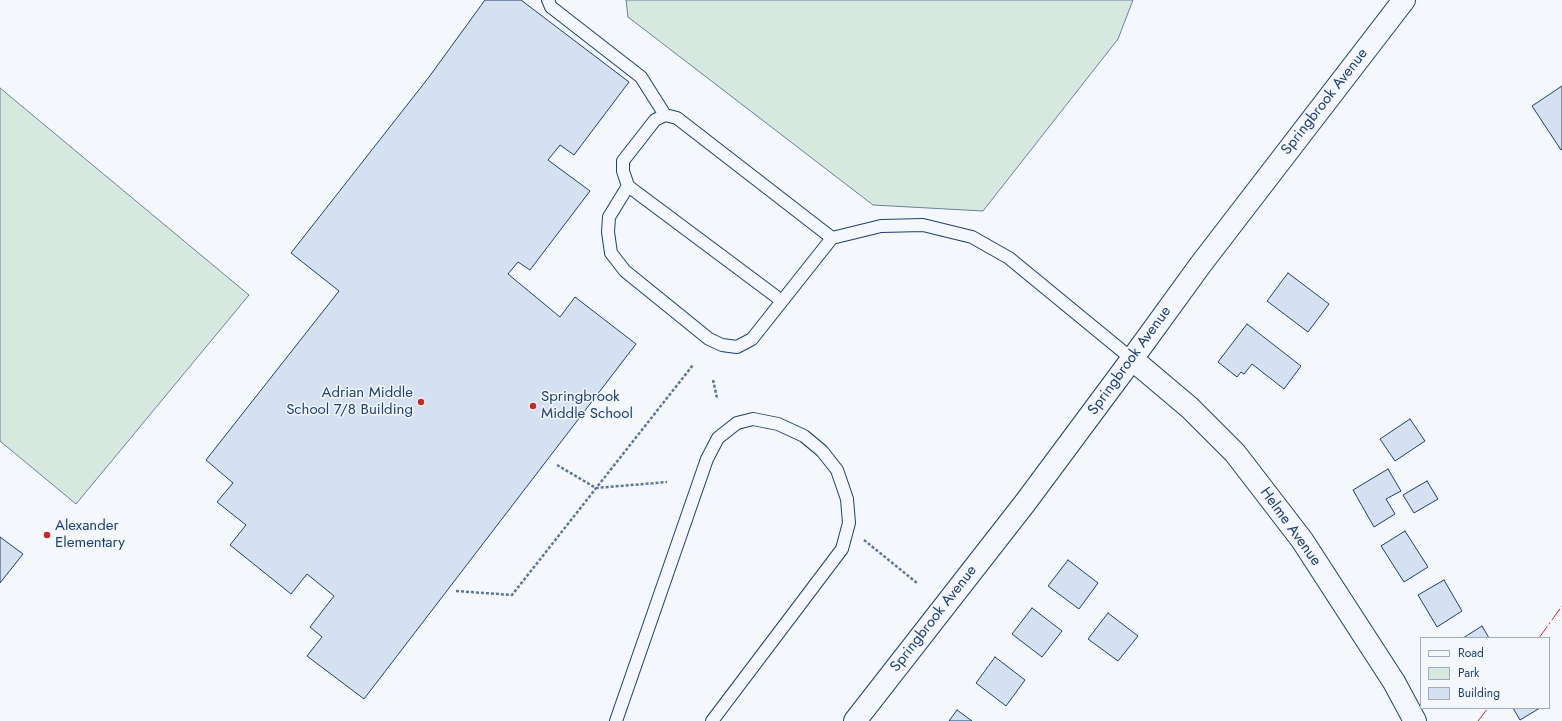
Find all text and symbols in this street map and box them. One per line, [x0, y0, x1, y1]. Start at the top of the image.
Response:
street label: Springbrook Avenue [1278, 45, 1372, 159]
street label: Springbrook Avenue [1085, 303, 1175, 419]
place label: Adrian Middle School 7/8 Building [286, 384, 413, 419]
place label: Springbrook Middle School [541, 388, 633, 423]
marker: Adrian Middle School 7/8 Building [416, 397, 426, 407]
marker: Springbrook Middle School [528, 401, 538, 411]
street label: Helme Avenue [1256, 484, 1324, 570]
place label: Alexander Elementary [55, 517, 125, 552]
marker: Alexander Elementary [42, 530, 52, 540]
street label: Springbrook Avenue [887, 562, 981, 676]
legend [1420, 637, 1550, 709]
text: Road [1458, 644, 1484, 662]
text: Park [1458, 664, 1479, 682]
text: Building [1458, 684, 1500, 702]

